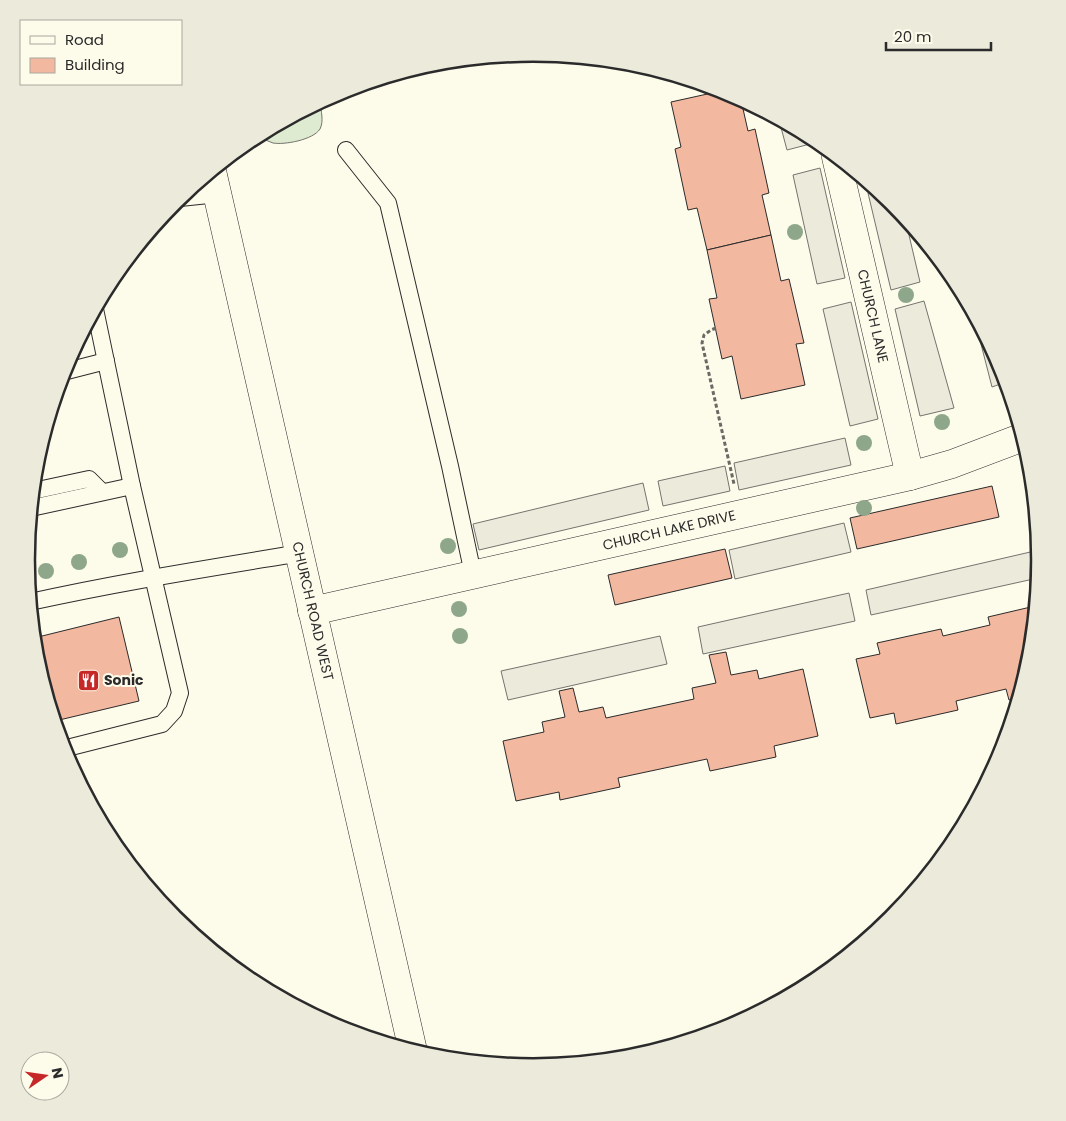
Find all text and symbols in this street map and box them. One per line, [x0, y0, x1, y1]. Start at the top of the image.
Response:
legend [20, 20, 182, 85]
scale bar [886, 20, 991, 52]
text: 20 m [894, 26, 932, 47]
text: Road [65, 29, 104, 50]
text: Building [65, 54, 125, 75]
street label: CHURCH LANE [853, 267, 893, 365]
street label: CHURCH LAKE DRIVE [601, 505, 737, 555]
street label: CHURCH ROAD WEST [287, 540, 339, 683]
restaurant icon: Sonic [76, 668, 100, 692]
place label: Sonic [104, 670, 144, 690]
north arrow [20, 1051, 70, 1101]
text: N [47, 1066, 69, 1080]

